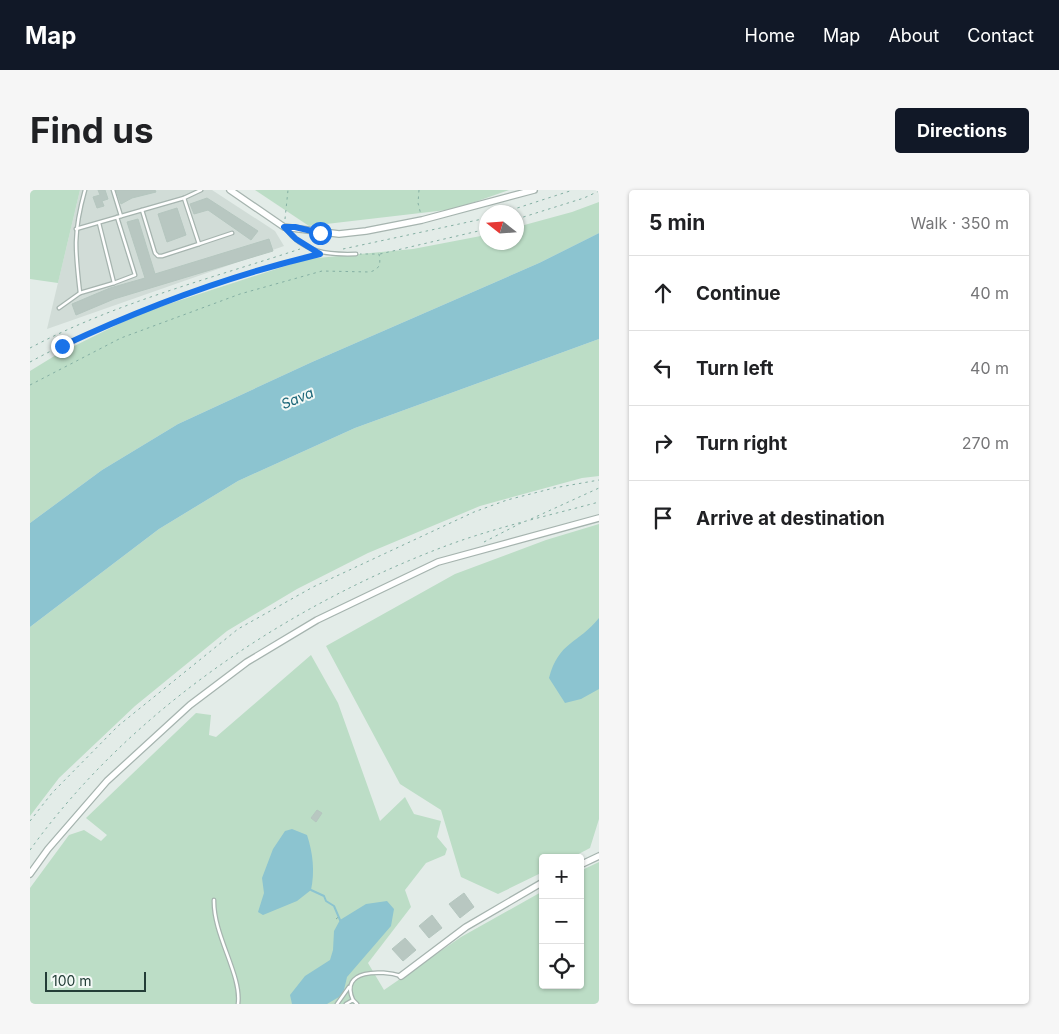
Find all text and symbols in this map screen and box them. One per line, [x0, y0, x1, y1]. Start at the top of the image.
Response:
text: Map [25, 21, 76, 50]
text: Home [745, 25, 795, 46]
text: Map [823, 25, 860, 46]
text: About [888, 25, 939, 46]
text: Contact [967, 25, 1034, 46]
button: Directions [895, 108, 1029, 153]
text: Find us [30, 109, 154, 151]
north arrow [479, 205, 524, 250]
text: 5 min [649, 210, 705, 235]
text: Walk · 350 m [911, 213, 1009, 233]
route start [309, 222, 332, 245]
icon: ahead [649, 279, 677, 307]
text: Continue [696, 282, 781, 305]
text: 40 m [970, 283, 1009, 303]
route end [51, 335, 74, 358]
icon: left [649, 354, 677, 382]
text: Turn left [696, 357, 774, 380]
text: 40 m [970, 358, 1009, 378]
water label: Sava [278, 383, 316, 412]
icon: right [649, 429, 677, 457]
text: Turn right [696, 432, 787, 455]
text: 270 m [962, 433, 1009, 453]
icon: arrive [649, 504, 677, 532]
text: Arrive at destination [696, 507, 885, 530]
map controls [539, 854, 584, 989]
button: + [539, 854, 584, 899]
button: − [539, 899, 584, 944]
button: locate [539, 944, 584, 989]
scale bar [45, 969, 146, 992]
text: 100 m [52, 972, 92, 989]

